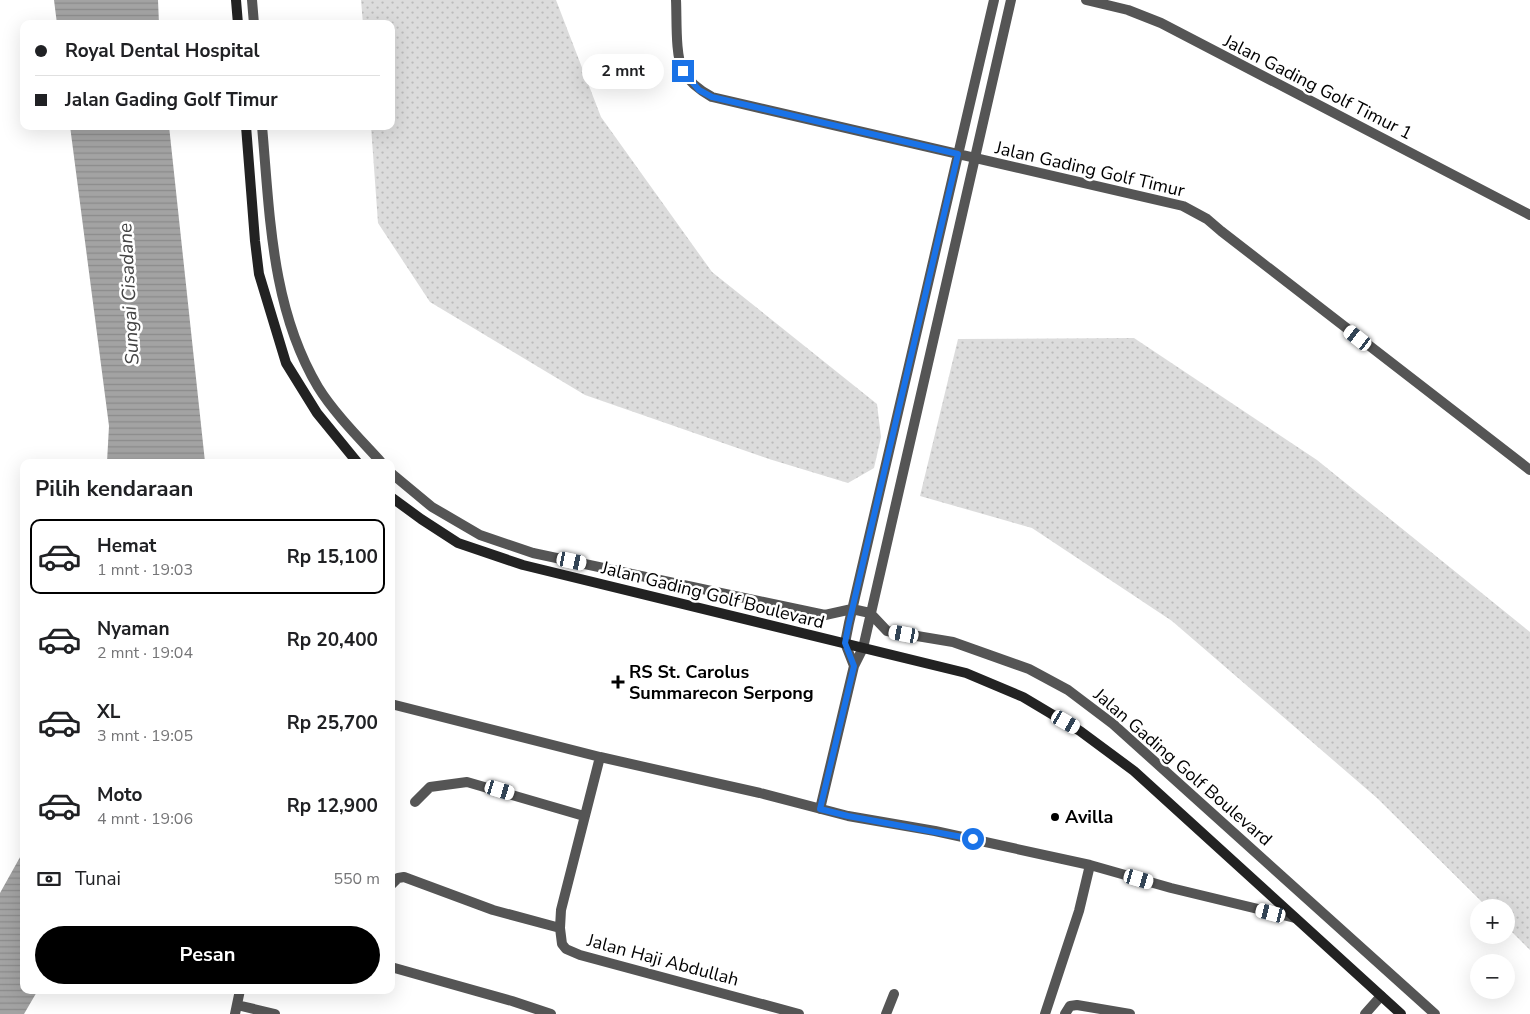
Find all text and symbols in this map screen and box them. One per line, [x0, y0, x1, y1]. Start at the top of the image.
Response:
street label: Jalan Gading Golf Timur 1 [1219, 28, 1417, 145]
text: Royal Dental Hospital [65, 38, 260, 64]
callout: 2 mnt [583, 54, 666, 88]
text: 2 mnt [601, 60, 645, 82]
route end [672, 60, 694, 82]
text: Jalan Gading Golf Timur [65, 87, 278, 113]
street label: Jalan Gading Golf Timur [992, 135, 1188, 203]
water label: Sungai Cisadane [112, 222, 146, 366]
car [1341, 323, 1374, 353]
text: Pilih kendaraan [35, 474, 193, 504]
text: Hemat [97, 533, 156, 559]
icon: car [37, 534, 82, 579]
text: Rp 15,100 [287, 544, 378, 570]
car [555, 551, 588, 571]
street label: Jalan Gading Golf Boulevard [598, 555, 827, 634]
text: 1 mnt · 19:03 [97, 559, 193, 581]
text: Nyaman [97, 616, 170, 642]
icon: car [37, 617, 82, 662]
car [887, 624, 920, 644]
text: Rp 20,400 [287, 627, 378, 653]
text: 2 mnt · 19:04 [97, 642, 193, 664]
place label: RS St. Carolus Summarecon Serpong [629, 660, 814, 705]
marker: RS St. Carolus Summarecon Serpong [611, 675, 625, 689]
street label: Jalan Gading Golf Boulevard [1088, 682, 1277, 851]
text: XL [97, 699, 120, 725]
icon: car [37, 700, 82, 745]
car [1049, 708, 1082, 736]
text: Rp 25,700 [287, 710, 378, 736]
text: 3 mnt · 19:05 [97, 725, 193, 747]
car [483, 778, 516, 802]
text: Moto [97, 782, 143, 808]
icon: car [37, 783, 82, 828]
text: Rp 12,900 [287, 793, 378, 819]
place label: Avilla [1065, 805, 1113, 829]
text: 4 mnt · 19:06 [97, 808, 193, 830]
marker: Avilla [1049, 811, 1061, 823]
route start [962, 828, 984, 850]
icon: cash [35, 865, 63, 893]
text: Tunai [75, 866, 121, 892]
text: 550 m [333, 868, 380, 890]
car [1122, 868, 1155, 890]
map controls [1470, 899, 1515, 999]
button: + [1470, 899, 1515, 944]
car [1254, 902, 1287, 924]
button: Pesan [35, 926, 380, 984]
street label: Jalan Haji Abdullah [584, 928, 741, 992]
button: − [1470, 954, 1515, 999]

